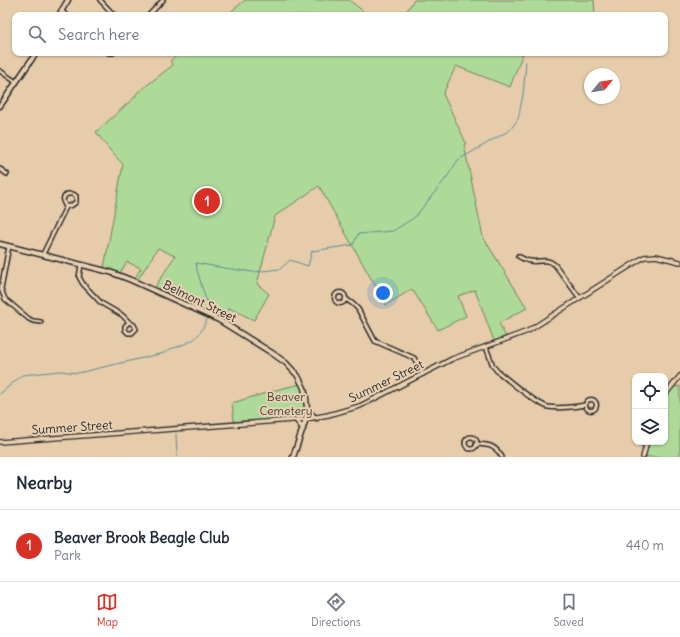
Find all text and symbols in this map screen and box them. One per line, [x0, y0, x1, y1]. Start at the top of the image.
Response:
search box [12, 12, 668, 56]
icon: search [26, 23, 48, 45]
text: Search here [58, 25, 139, 44]
north arrow [584, 68, 620, 104]
pin: 1 [194, 186, 220, 216]
street label: Belmont Street [161, 277, 239, 325]
your location [373, 283, 393, 303]
street label: Summer Street [346, 357, 426, 405]
map controls [632, 373, 668, 445]
button: locate [632, 373, 668, 409]
park label: Beaver Cemetery [259, 389, 313, 418]
button: layers [632, 409, 668, 445]
street label: Summer Street [31, 417, 113, 437]
text: Nearby [16, 472, 72, 494]
text: Beaver Brook Beagle Club [54, 528, 230, 547]
text: 1 [26, 537, 32, 554]
text: 440 m [626, 537, 664, 554]
text: Park [54, 547, 81, 564]
tab: Map [96, 591, 118, 629]
tab: Directions [311, 591, 361, 629]
tab: Saved [553, 591, 584, 629]

